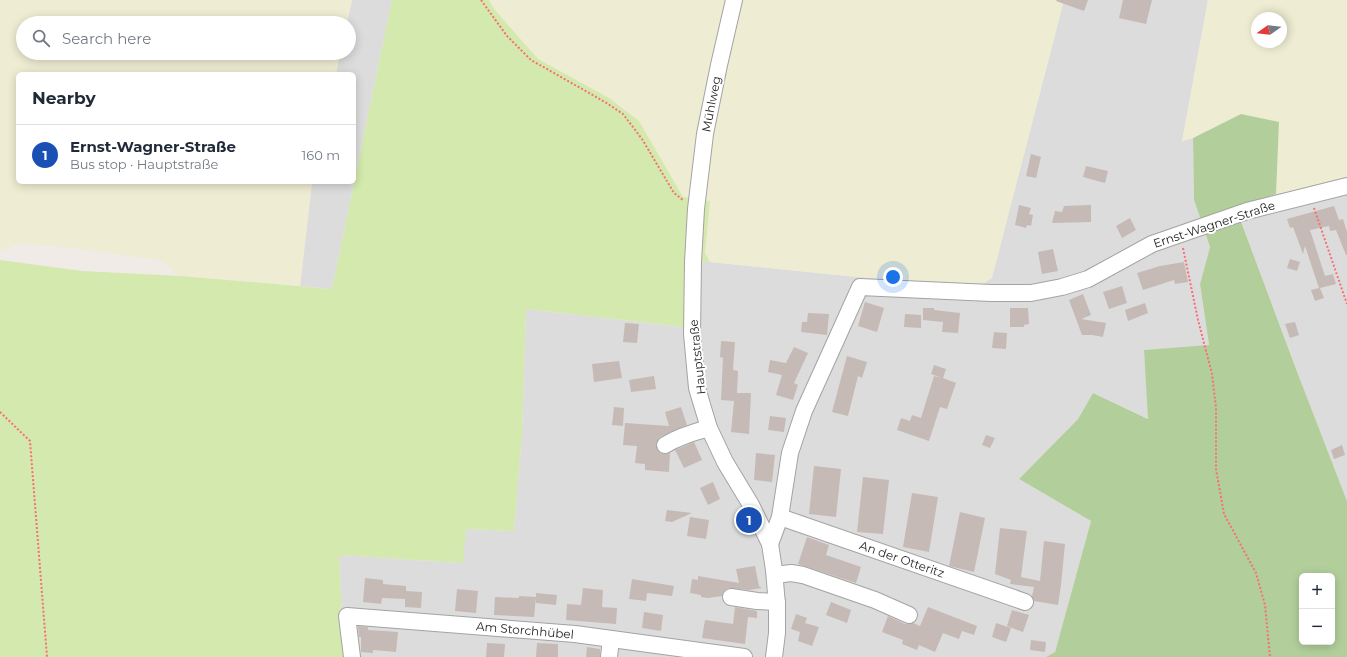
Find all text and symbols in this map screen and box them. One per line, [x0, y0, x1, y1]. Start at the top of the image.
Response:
north arrow [1251, 12, 1287, 48]
search box [16, 16, 356, 60]
icon: search [30, 27, 52, 49]
text: Search here [62, 29, 151, 48]
street label: Mühlweg [698, 75, 724, 133]
text: Nearby [32, 88, 96, 108]
text: Ernst-Wagner-Straße [70, 137, 236, 156]
text: 1 [42, 147, 48, 163]
text: 160 m [302, 147, 340, 163]
text: Bus stop · Hauptstraße [70, 156, 218, 172]
street label: Ernst-Wagner-Straße [1151, 197, 1277, 251]
your location [883, 267, 903, 287]
street label: Hauptstraße [686, 319, 708, 395]
pin: 1 [736, 505, 762, 535]
street label: An der Otteritz [858, 537, 946, 581]
map controls [1299, 573, 1335, 645]
button: + [1299, 573, 1335, 609]
button: − [1299, 609, 1335, 645]
street label: Am Storchhübel [475, 618, 575, 642]

